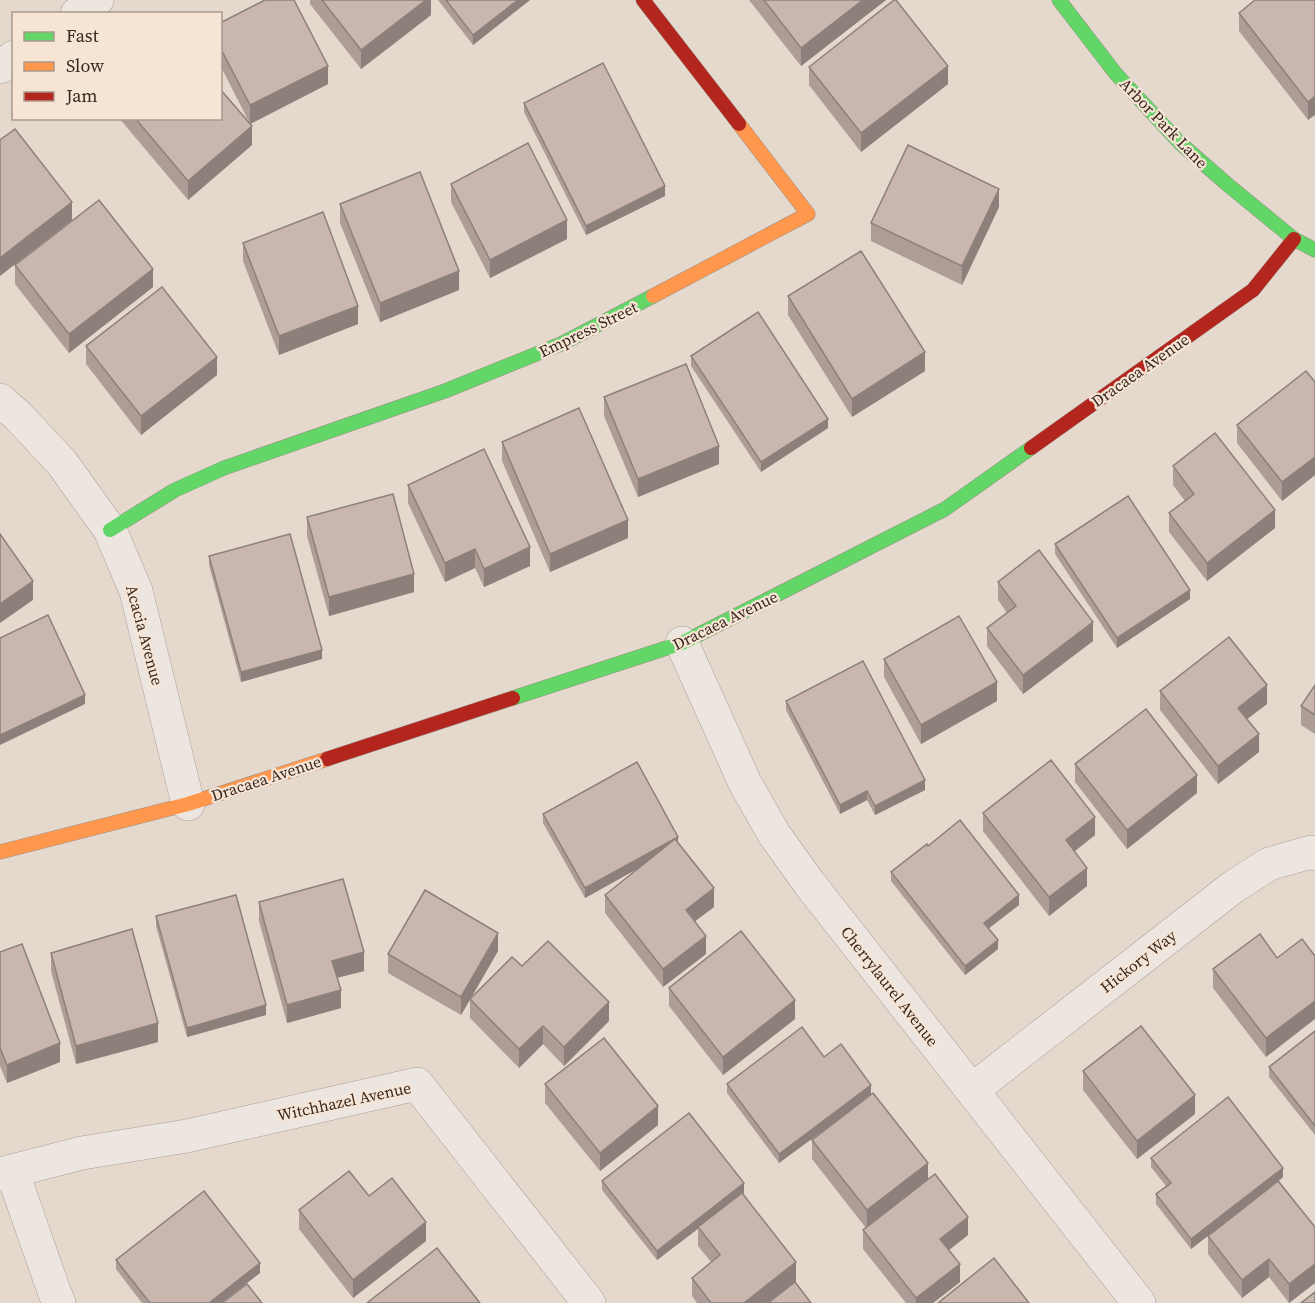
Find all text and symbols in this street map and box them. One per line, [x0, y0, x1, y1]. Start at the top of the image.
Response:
legend [12, 12, 222, 120]
text: Fast [66, 23, 99, 48]
text: Slow [66, 53, 104, 78]
street label: Arbor Park Lane [1115, 73, 1213, 173]
text: Jam [65, 83, 98, 108]
street label: Empress Street [535, 295, 642, 362]
street label: Dracaea Avenue [1087, 328, 1193, 412]
street label: Acacia Avenue [121, 582, 169, 688]
street label: Dracaea Avenue [669, 585, 781, 655]
street label: Dracaea Avenue [208, 750, 324, 806]
street label: Cherrylaurel Avenue [836, 921, 944, 1051]
street label: Hickory Way [1095, 924, 1181, 998]
street label: Witchhazel Avenue [275, 1076, 413, 1126]

